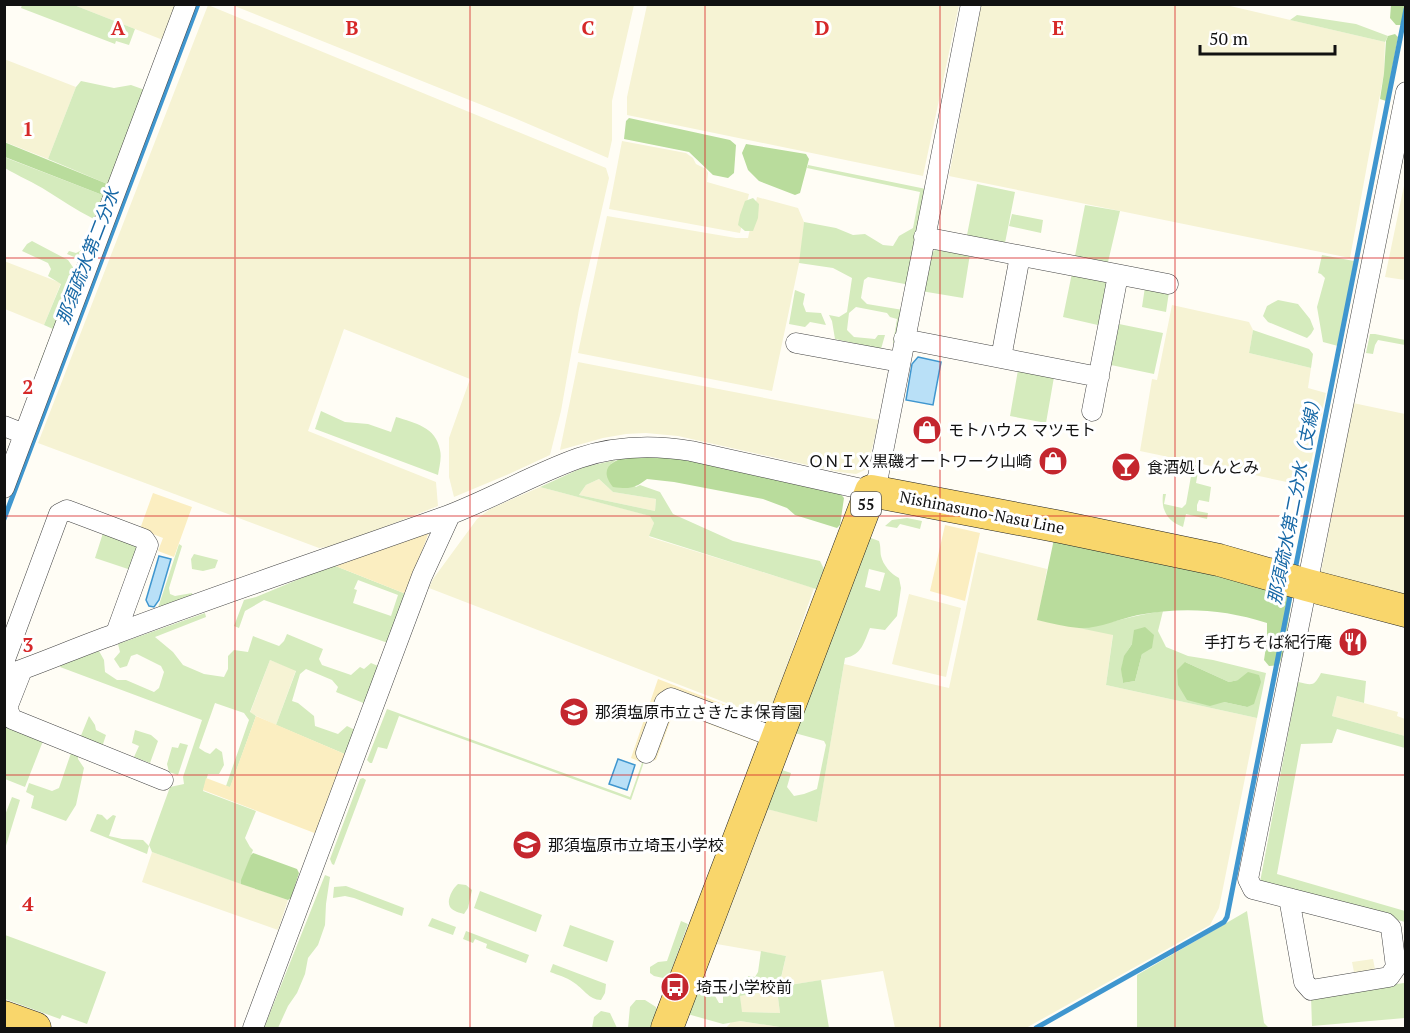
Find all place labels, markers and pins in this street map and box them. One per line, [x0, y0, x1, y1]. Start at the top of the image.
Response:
shop icon: モトハウス マツモト [911, 414, 943, 446]
place label: モトハウス マツモト [948, 419, 1096, 441]
shop icon: ＯＮＩＸ黒磯オートワーク山崎 [1037, 445, 1069, 477]
place label: ＯＮＩＸ黒磯オートワーク山崎 [808, 450, 1032, 472]
bar icon: 食酒処しんとみ [1110, 451, 1142, 483]
place label: 食酒処しんとみ [1147, 456, 1259, 478]
restaurant icon: 手打ちそば紀行庵 [1337, 626, 1369, 658]
place label: 手打ちそば紀行庵 [1204, 631, 1332, 653]
school or university icon: 那須塩原市立さきたま保育園 [558, 696, 590, 728]
place label: 那須塩原市立さきたま保育園 [595, 701, 803, 723]
school or university icon: 那須塩原市立埼玉小学校 [511, 829, 543, 861]
place label: 那須塩原市立埼玉小学校 [548, 834, 724, 856]
bus stop icon: 埼玉小学校前 [659, 971, 691, 1003]
place label: 埼玉小学校前 [696, 976, 792, 998]

